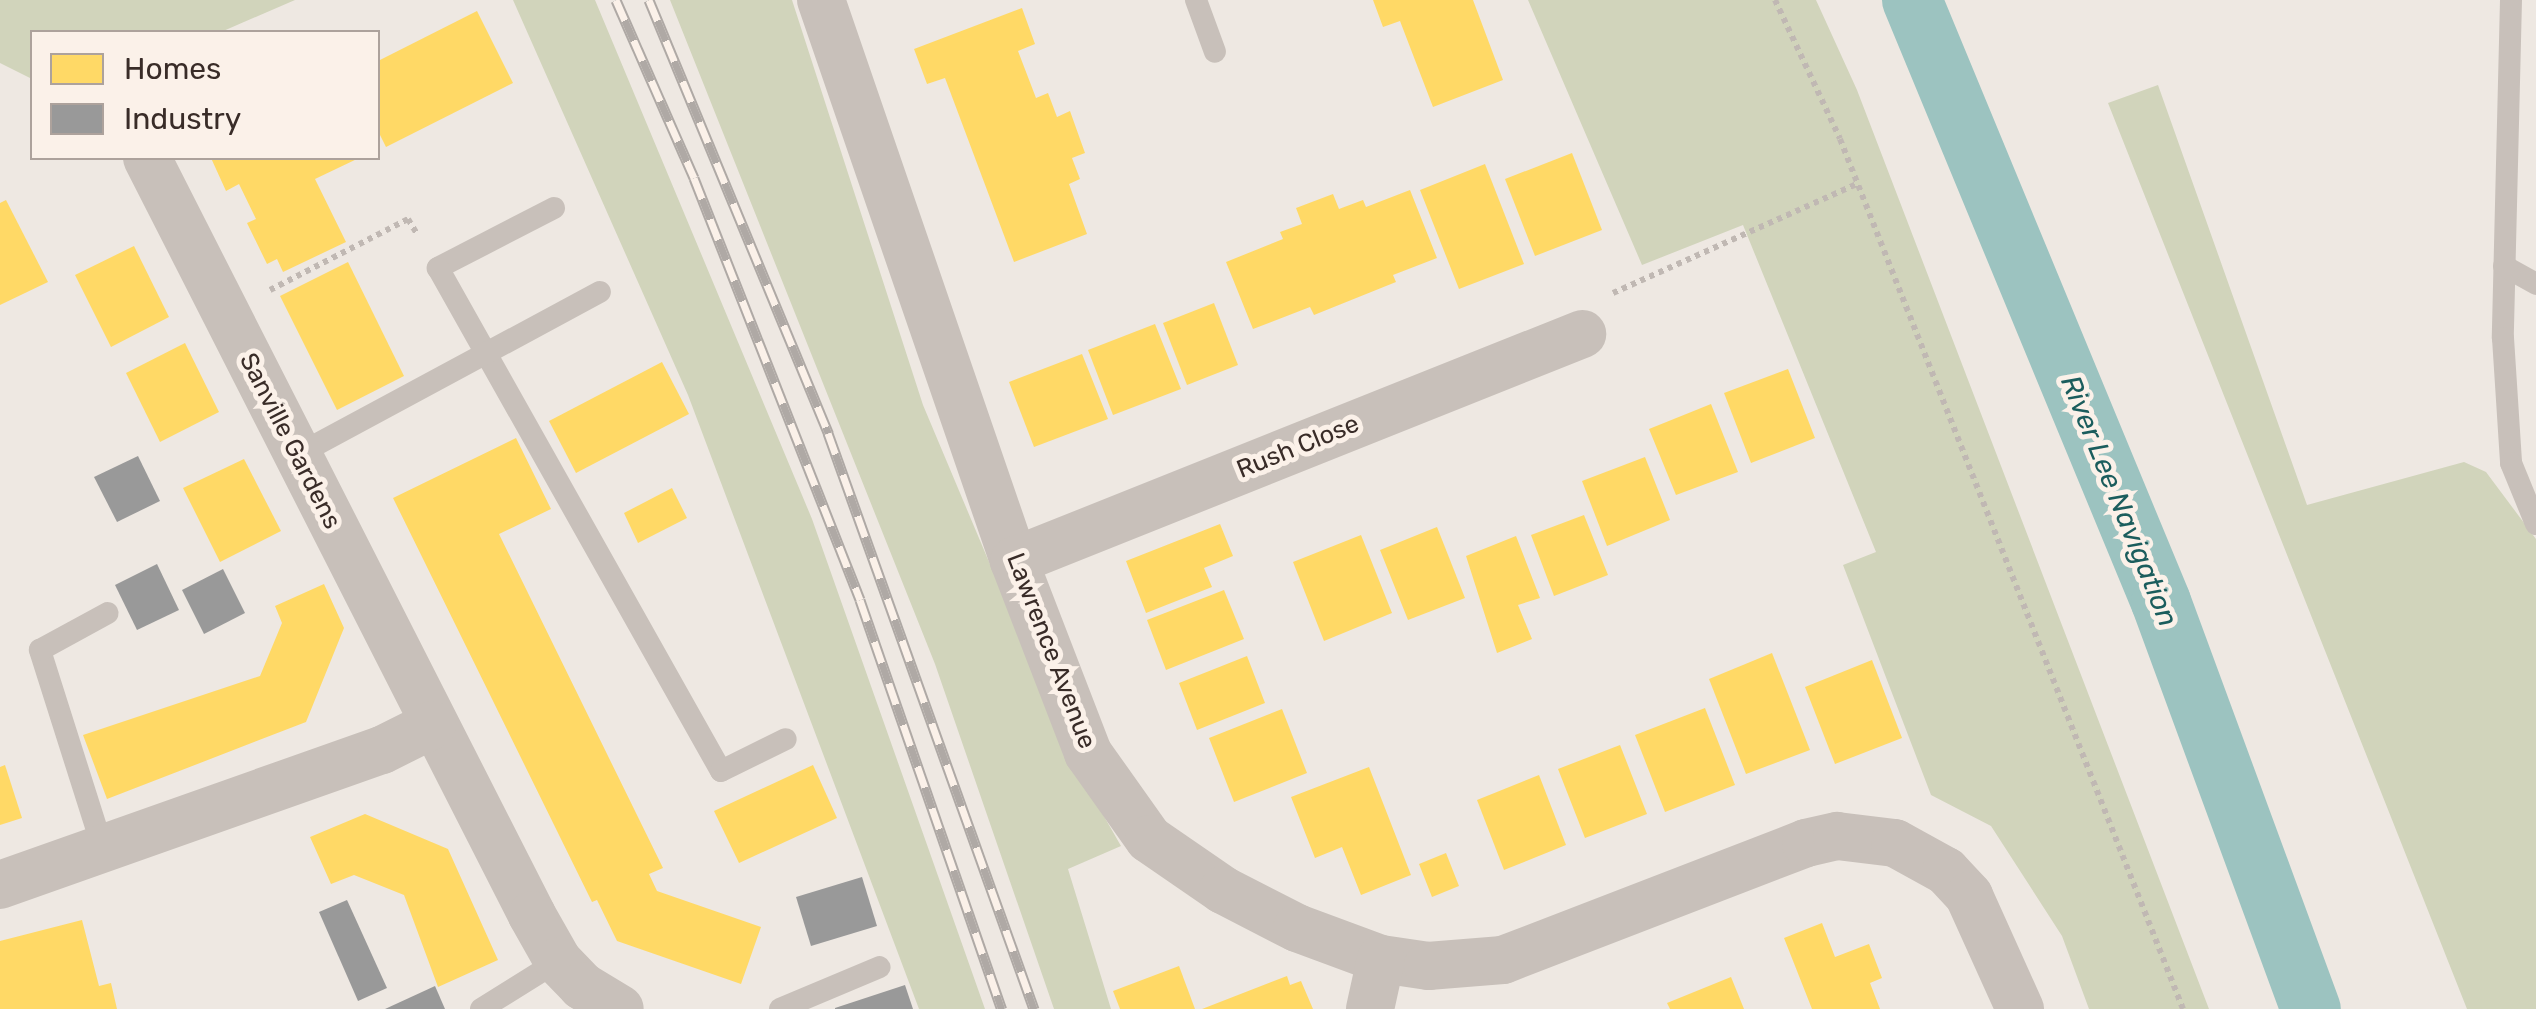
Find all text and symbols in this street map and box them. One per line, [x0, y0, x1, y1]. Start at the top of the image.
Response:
legend [30, 30, 380, 160]
text: Homes [124, 51, 221, 87]
text: Industry [124, 101, 241, 137]
street label: Sanville Gardens [233, 348, 347, 534]
water label: River Lee Navigation [2053, 370, 2185, 632]
street label: Rush Close [1232, 409, 1364, 485]
street label: Lawrence Avenue [1000, 549, 1102, 753]

